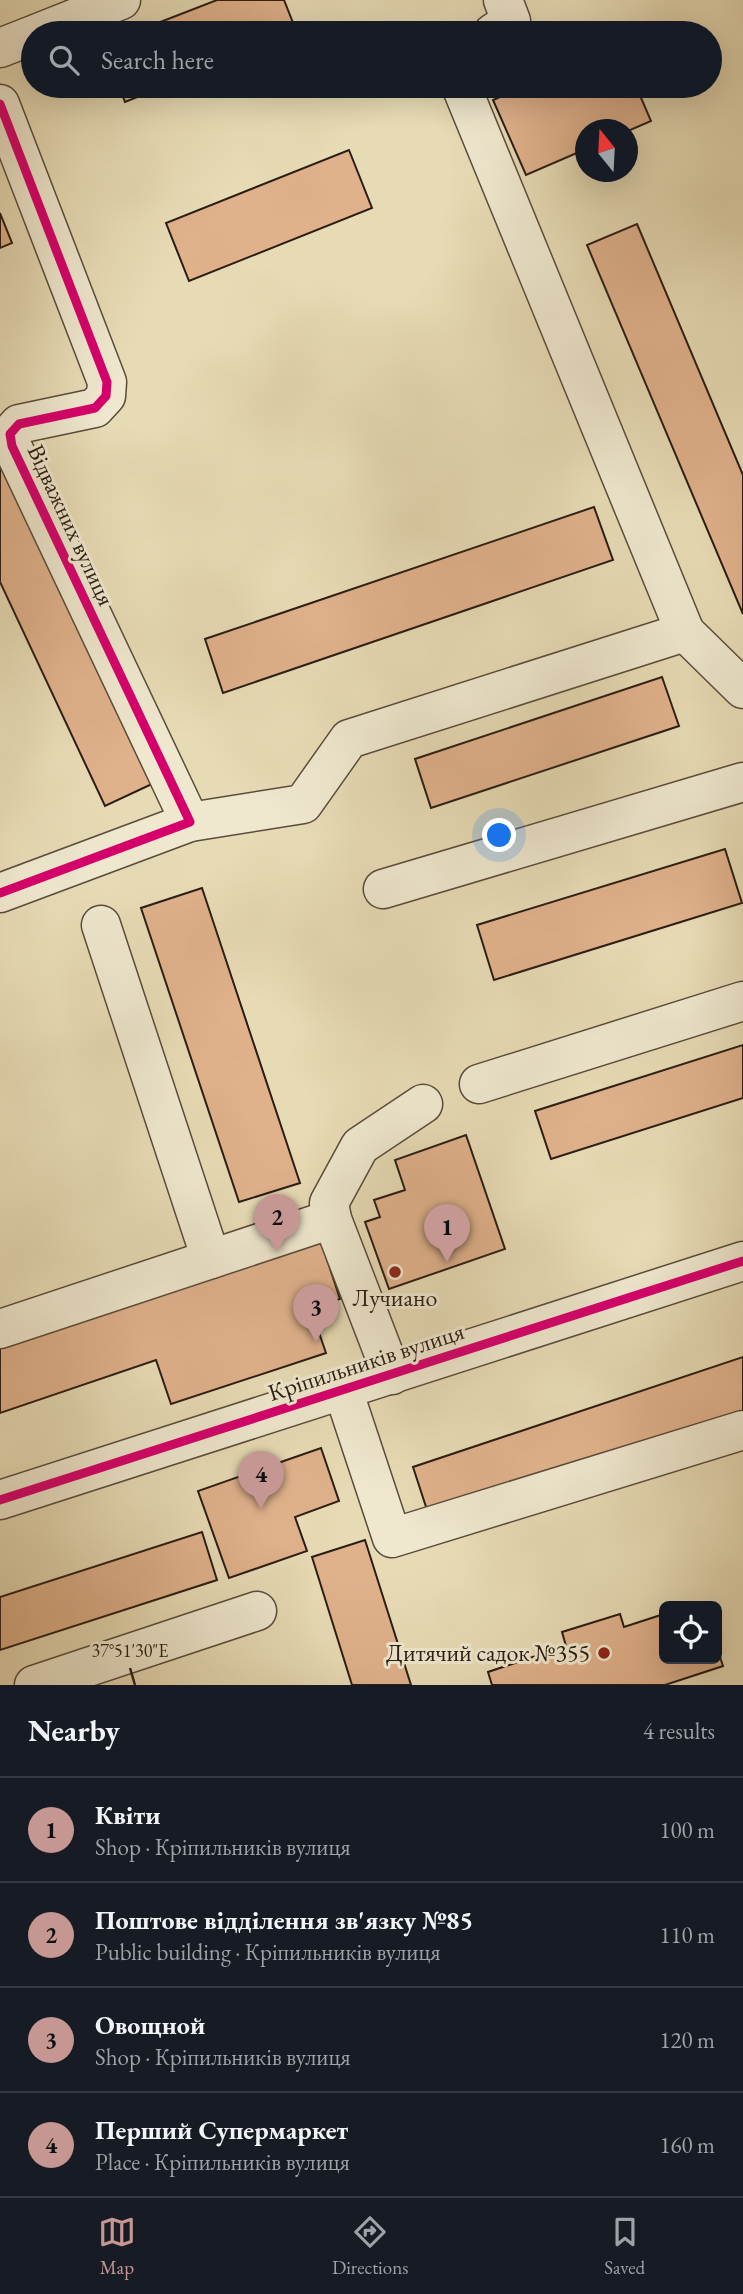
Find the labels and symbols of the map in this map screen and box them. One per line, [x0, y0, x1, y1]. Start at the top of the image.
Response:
north arrow [575, 119, 638, 182]
street label: Відважних вулиця [21, 439, 122, 611]
your location [482, 818, 516, 852]
pin: 2 [254, 1194, 300, 1252]
pin: 1 [424, 1204, 470, 1262]
marker: Лучиано [387, 1264, 403, 1280]
place label: Лучиано [353, 1282, 438, 1313]
pin: 3 [293, 1284, 339, 1342]
street label: Кріпильників вулиця [264, 1315, 468, 1408]
pin: 4 [238, 1451, 284, 1509]
place label: Дитячий садок №355 [386, 1637, 590, 1668]
text: 37°51'30"E [92, 1639, 168, 1662]
marker: Дитячий садок №355 [596, 1645, 612, 1661]

